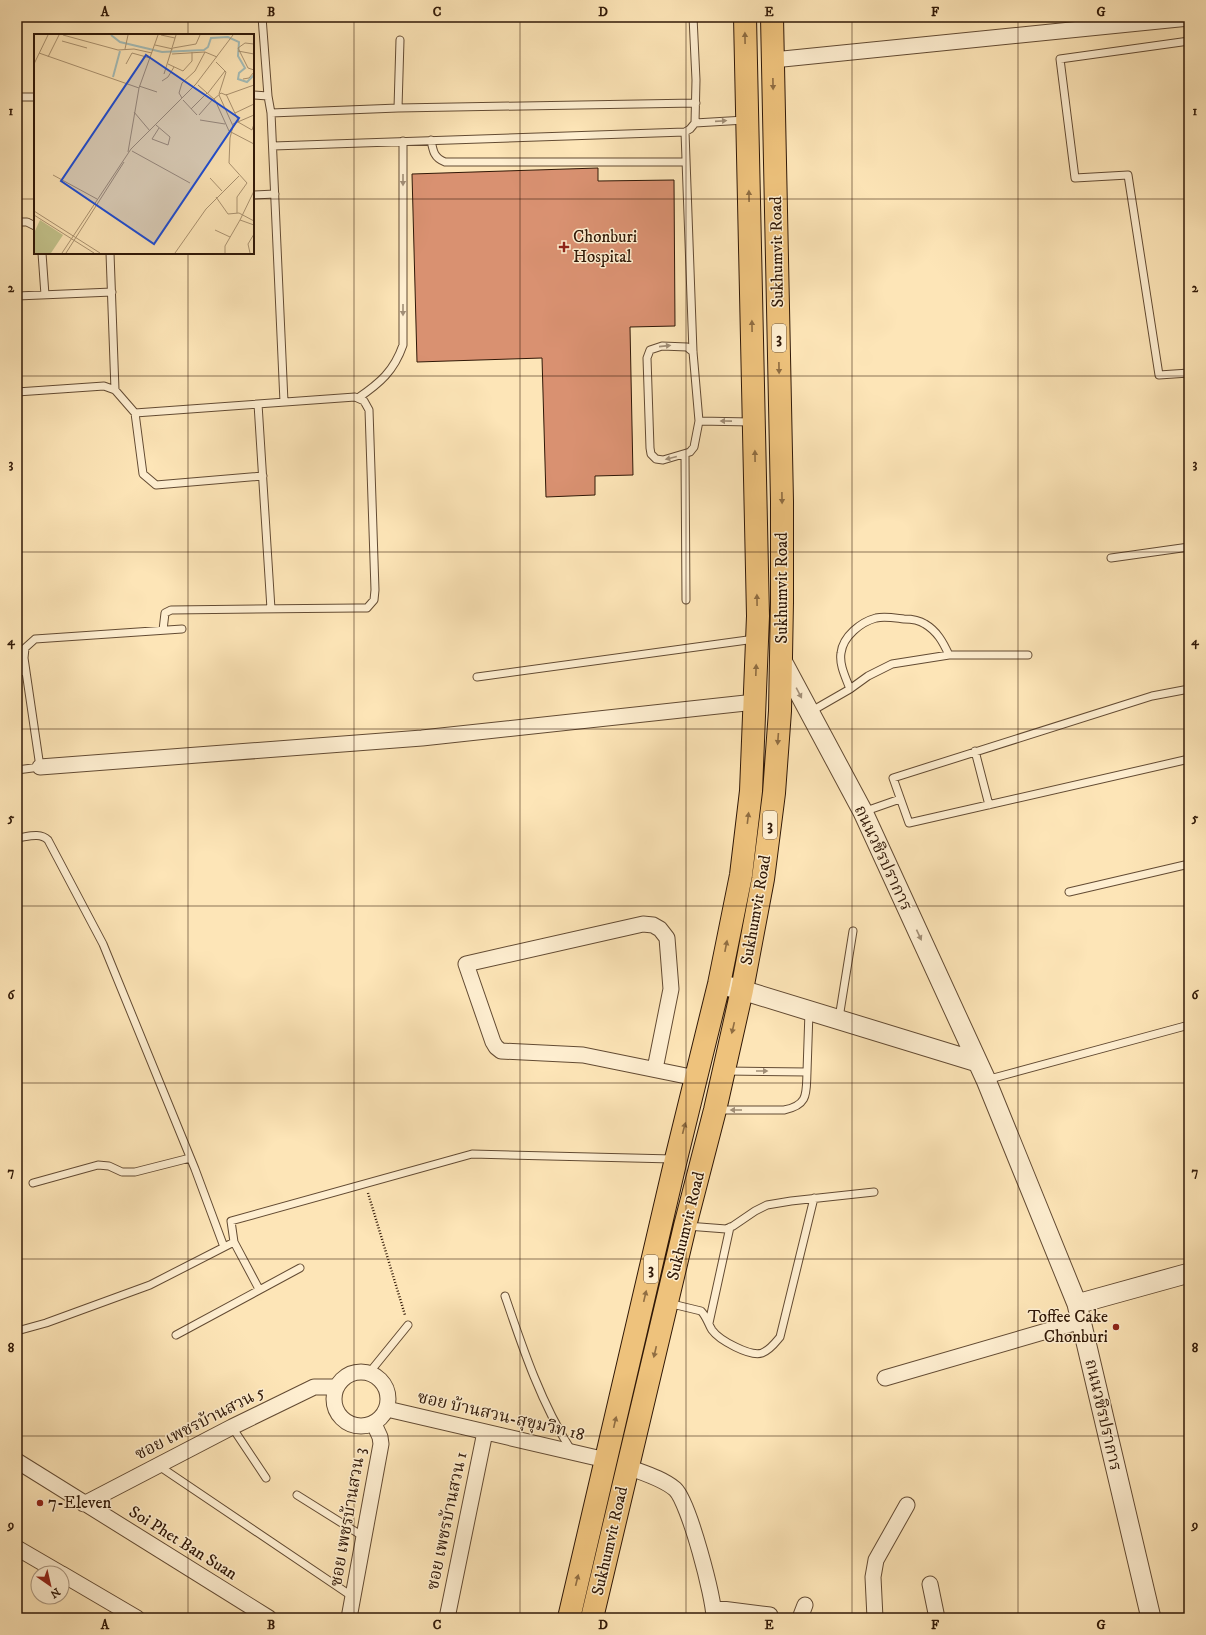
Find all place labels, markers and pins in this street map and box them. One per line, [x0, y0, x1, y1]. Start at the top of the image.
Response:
place label: Chonburi Hospital [573, 226, 637, 268]
marker: Chonburi Hospital [558, 241, 570, 253]
place label: Toffee Cake Chonburi [1028, 1306, 1108, 1348]
marker: Toffee Cake Chonburi [1111, 1322, 1121, 1332]
place label: 7-Eleven [48, 1492, 111, 1514]
marker: 7-Eleven [35, 1498, 45, 1508]

